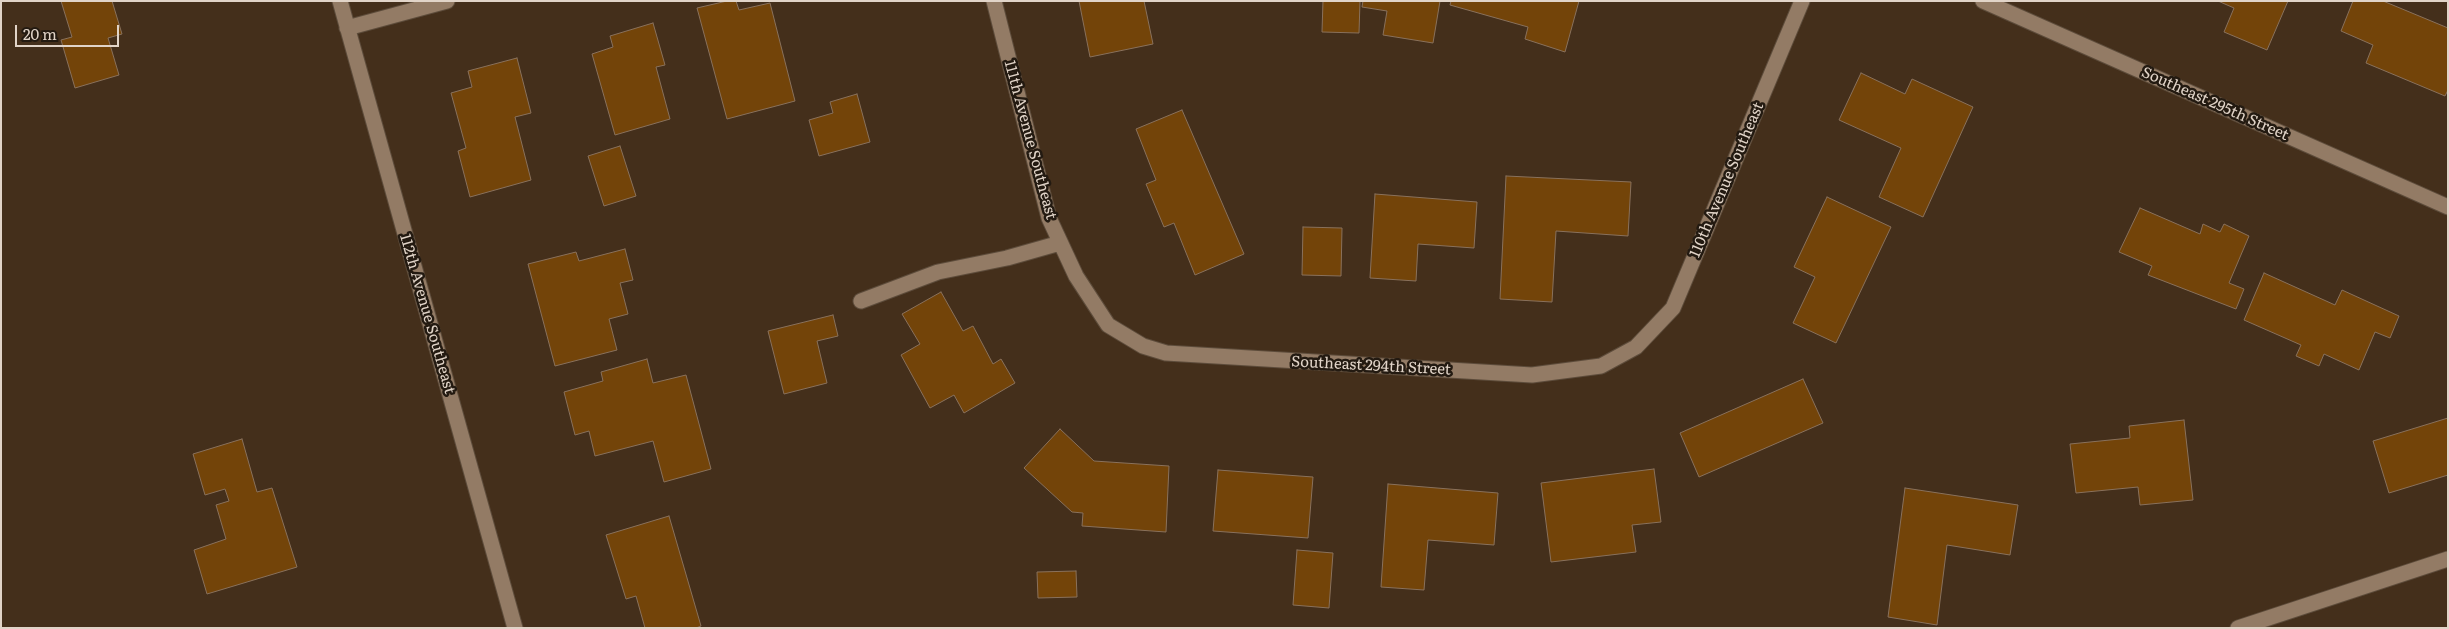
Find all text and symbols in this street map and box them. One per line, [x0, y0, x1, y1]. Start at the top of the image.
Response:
scale bar [18, 15, 121, 47]
text: 20 m [23, 22, 57, 45]
street label: 111th Avenue Southeast [1000, 58, 1060, 222]
street label: Southeast 295th Street [2139, 63, 2291, 145]
street label: 110th Avenue Southeast [1686, 100, 1768, 260]
street label: 112th Avenue Southeast [396, 232, 458, 396]
street label: Southeast 294th Street [1291, 353, 1451, 379]

